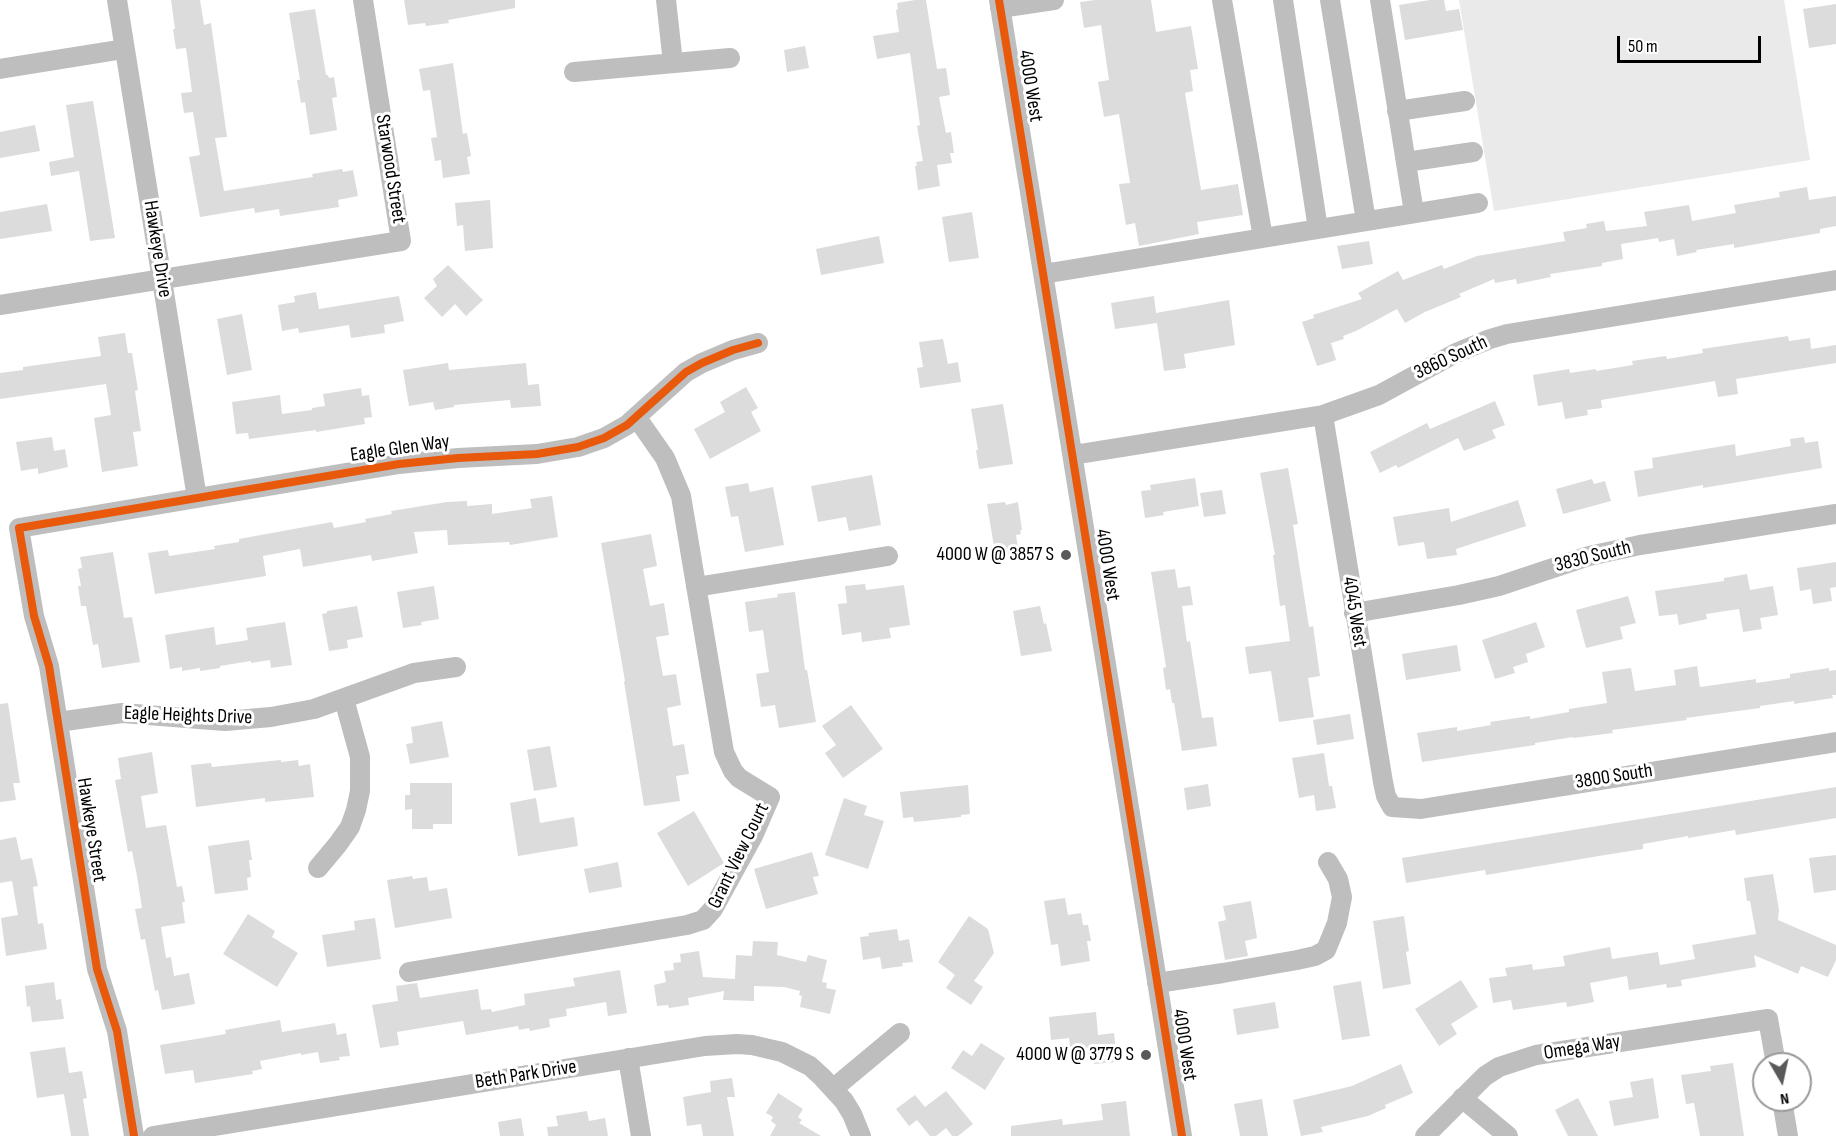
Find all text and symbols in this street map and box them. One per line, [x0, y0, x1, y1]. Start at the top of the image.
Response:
scale bar [1620, 24, 1764, 62]
text: 50 m [1628, 36, 1658, 57]
street label: 4000 West [1012, 48, 1048, 124]
street label: Starwood Street [370, 113, 410, 225]
street label: Hawkeye Drive [137, 199, 177, 299]
street label: 3860 South [1411, 331, 1491, 385]
street label: Eagle Glen Way [349, 430, 451, 468]
street label: 4000 West [1089, 527, 1125, 603]
street label: 3830 South [1552, 536, 1634, 578]
place label: 4000 W @ 3857 S [937, 543, 1054, 567]
marker: 4000 W @ 3857 S [1059, 548, 1073, 562]
street label: 4045 West [1337, 575, 1371, 649]
street label: Eagle Heights Drive [123, 702, 253, 730]
street label: 3800 South [1574, 759, 1654, 795]
street label: Hawkeye Street [71, 776, 111, 884]
street label: Grant View Court [703, 799, 775, 913]
street label: 4000 West [1166, 1007, 1202, 1083]
street label: Omega Way [1542, 1030, 1622, 1066]
place label: 4000 W @ 3779 S [1016, 1043, 1134, 1067]
marker: 4000 W @ 3779 S [1139, 1048, 1153, 1062]
north arrow [1752, 1052, 1812, 1112]
street label: Beth Park Drive [474, 1055, 578, 1095]
text: N [1779, 1088, 1790, 1108]

